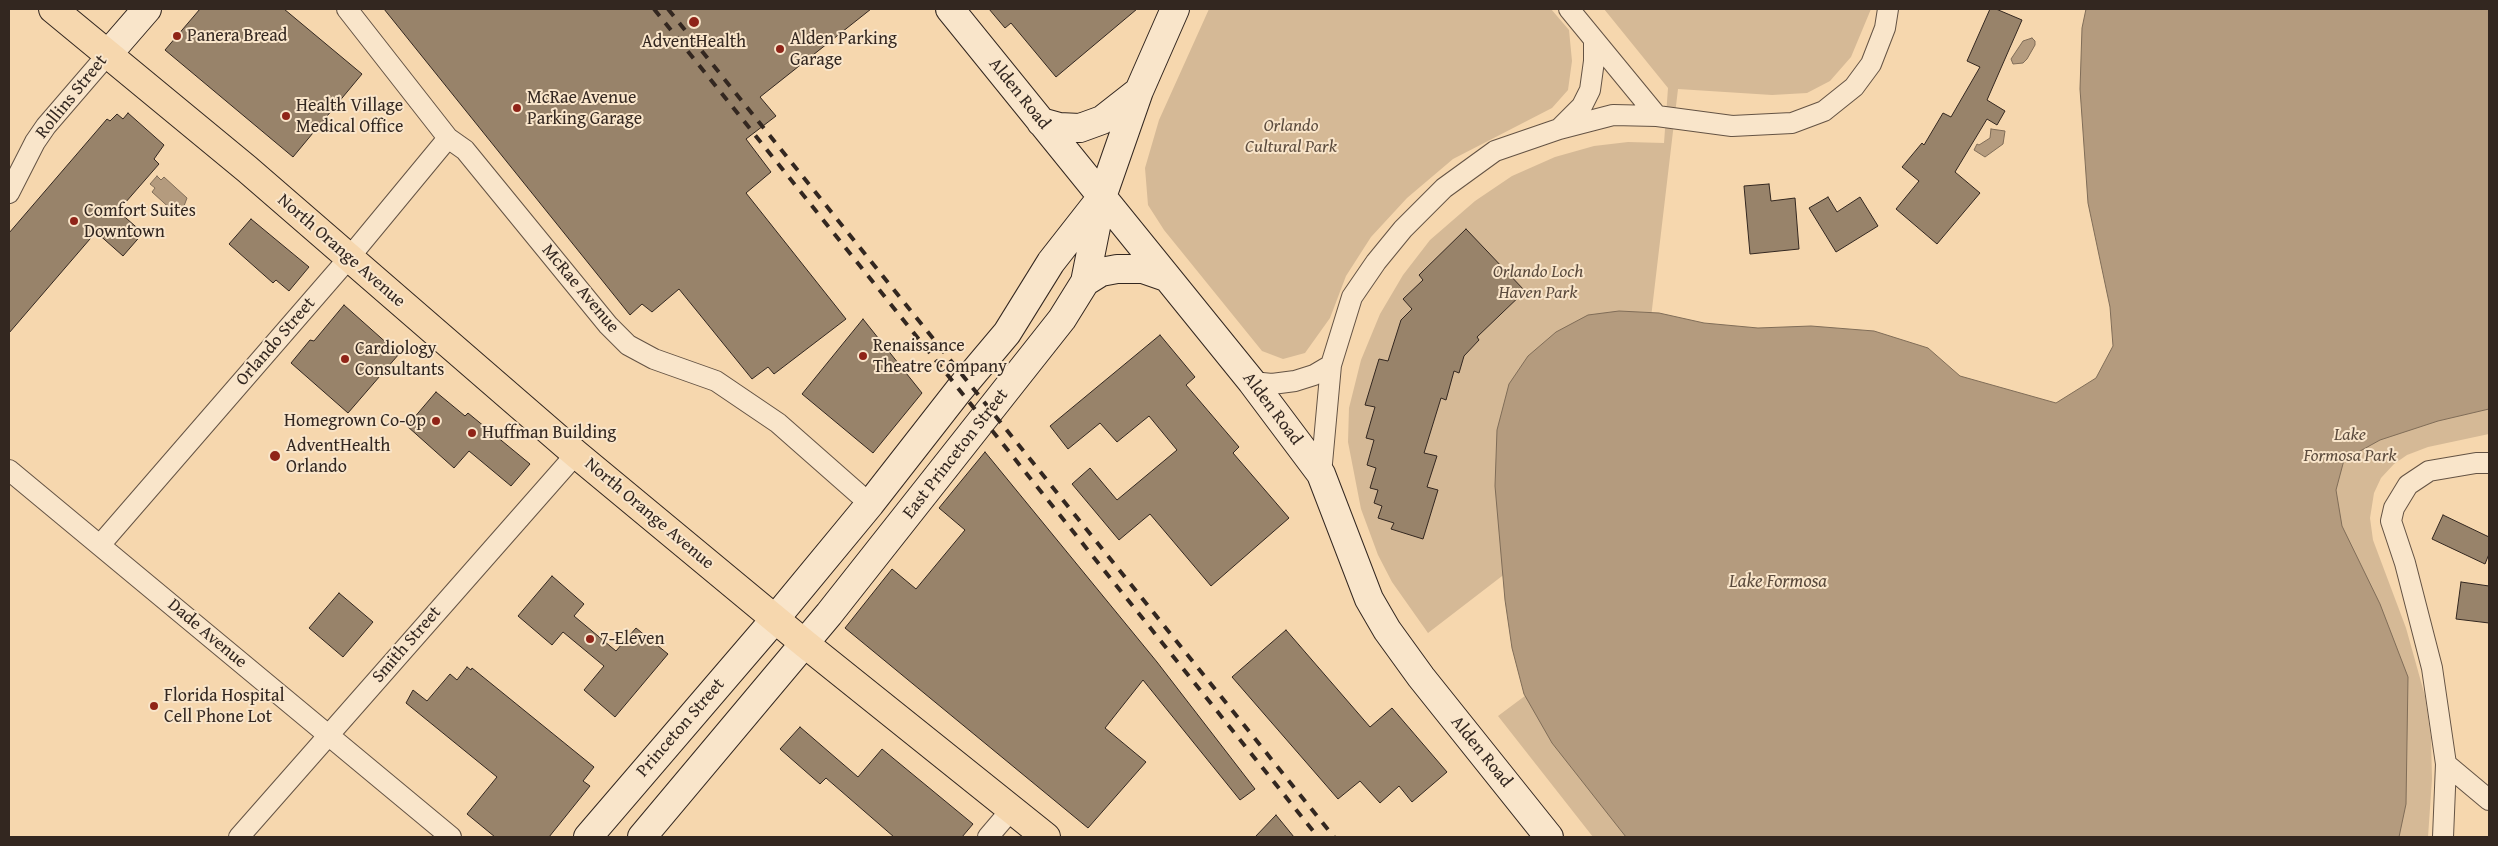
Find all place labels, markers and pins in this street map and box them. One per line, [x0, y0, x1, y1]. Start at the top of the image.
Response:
marker: AdventHealth [687, 15, 701, 29]
place label: Panera Bread [187, 25, 287, 47]
place label: Alden Parking Garage [790, 28, 897, 70]
marker: Panera Bread [171, 30, 183, 42]
place label: AdventHealth [642, 31, 746, 53]
marker: Alden Parking Garage [774, 43, 786, 55]
place label: McRae Avenue Parking Garage [527, 87, 642, 130]
place label: Health Village Medical Office [296, 95, 403, 138]
marker: McRae Avenue Parking Garage [511, 102, 523, 114]
marker: Health Village Medical Office [280, 110, 292, 122]
place label: Comfort Suites Downtown [84, 200, 196, 242]
marker: Comfort Suites Downtown [68, 215, 80, 227]
place label: Renaissance Theatre Company [873, 335, 1007, 378]
place label: Cardiology Consultants [355, 338, 444, 380]
marker: Renaissance Theatre Company [857, 350, 869, 362]
marker: Cardiology Consultants [339, 353, 351, 365]
place label: Homegrown Co-Op [284, 410, 426, 432]
marker: Homegrown Co-Op [430, 415, 442, 427]
place label: Huffman Building [482, 422, 616, 444]
marker: Huffman Building [466, 427, 478, 439]
place label: AdventHealth Orlando [286, 435, 390, 478]
marker: AdventHealth Orlando [268, 449, 282, 463]
place label: 7-Eleven [600, 628, 665, 650]
marker: 7-Eleven [584, 633, 596, 645]
place label: Florida Hospital Cell Phone Lot [164, 685, 285, 728]
marker: Florida Hospital Cell Phone Lot [148, 700, 160, 712]

